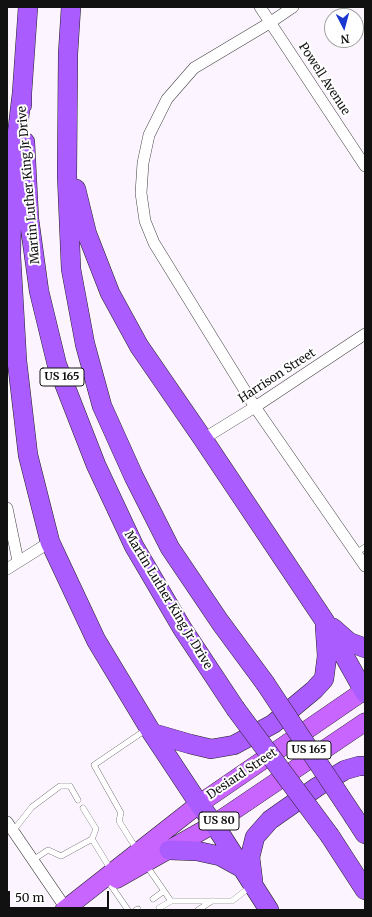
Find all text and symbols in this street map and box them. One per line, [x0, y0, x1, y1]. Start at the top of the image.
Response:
north arrow [324, 8, 364, 48]
text: N [340, 32, 350, 46]
street label: Powell Avenue [295, 40, 353, 118]
street label: Martin Luther King Jr Drive [15, 105, 43, 265]
street label: Harrison Street [236, 346, 318, 406]
road number: US 165 [40, 368, 84, 386]
street label: Martin Luther King Jr Drive [121, 528, 215, 672]
road number: US 165 [287, 741, 331, 759]
street label: Desiard Street [204, 745, 280, 803]
road number: US 80 [199, 812, 239, 830]
scale bar [10, 883, 111, 909]
text: 50 m [15, 890, 44, 905]

